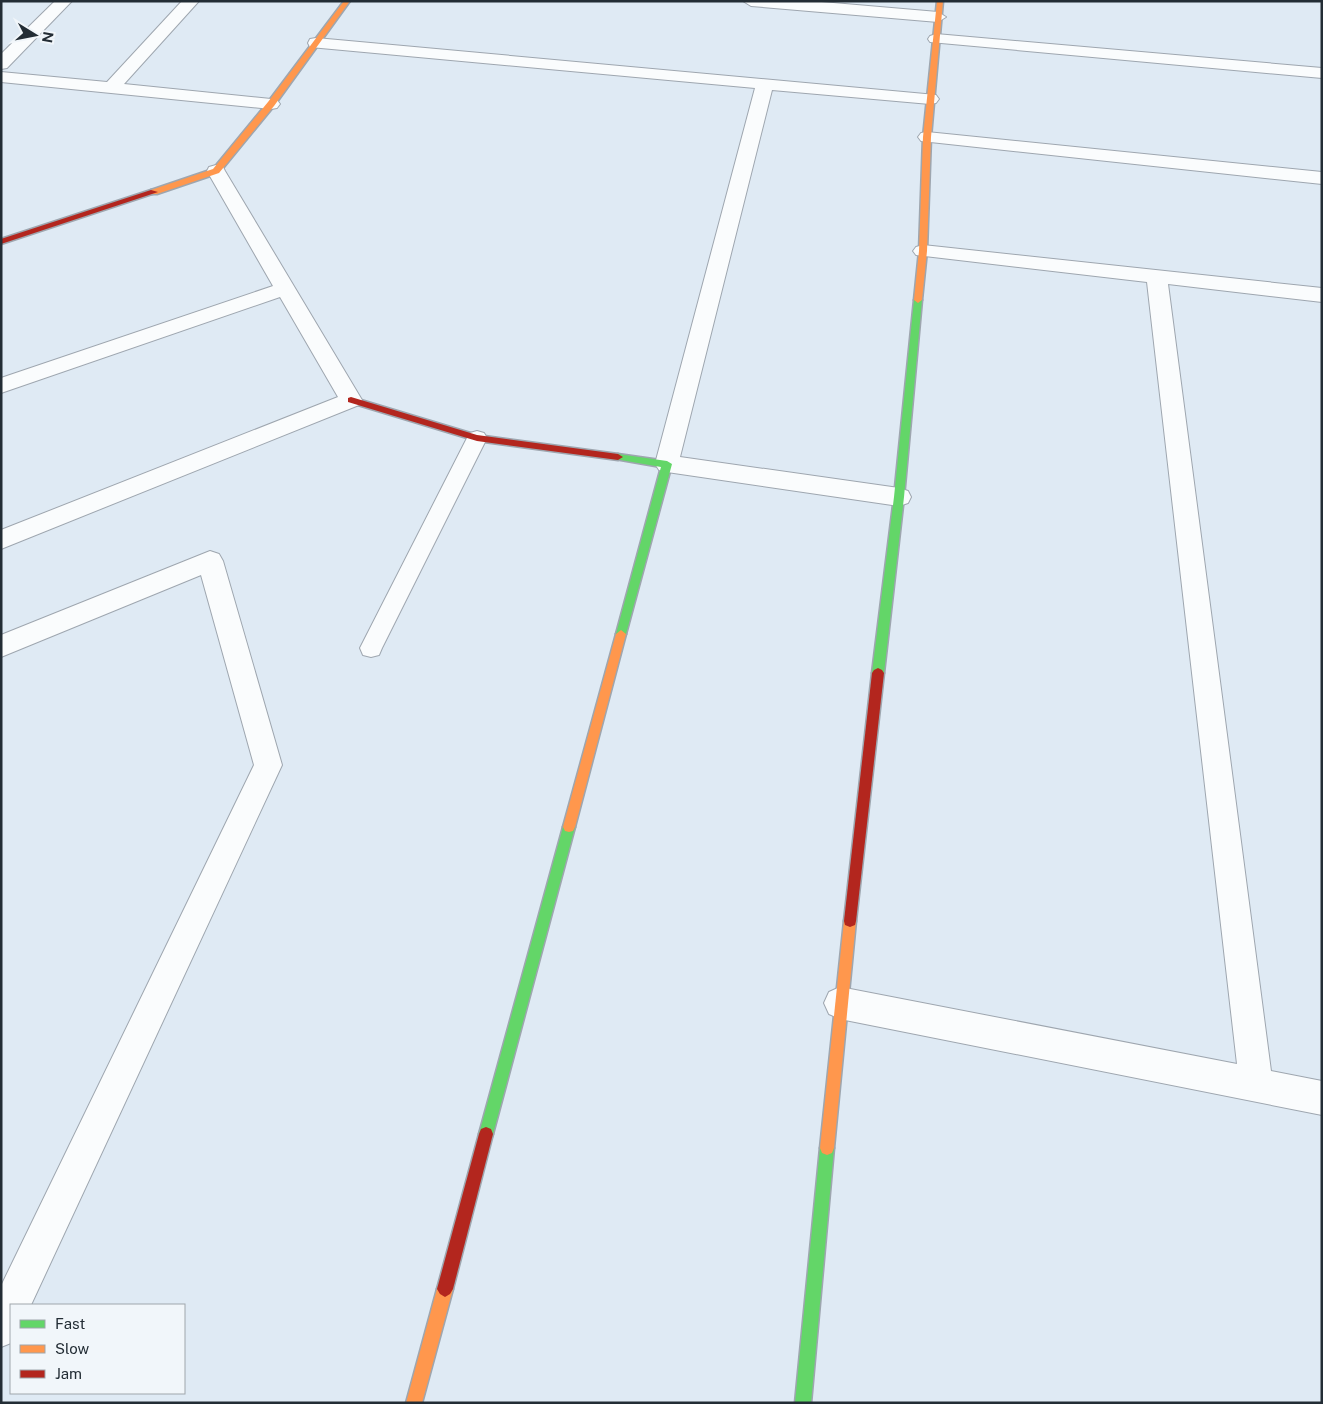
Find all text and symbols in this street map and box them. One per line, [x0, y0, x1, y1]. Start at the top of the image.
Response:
north arrow [10, 10, 60, 60]
text: N [39, 30, 57, 44]
legend [10, 1304, 185, 1394]
text: Fast [55, 1315, 85, 1332]
text: Slow [55, 1340, 90, 1357]
text: Jam [55, 1365, 82, 1382]

